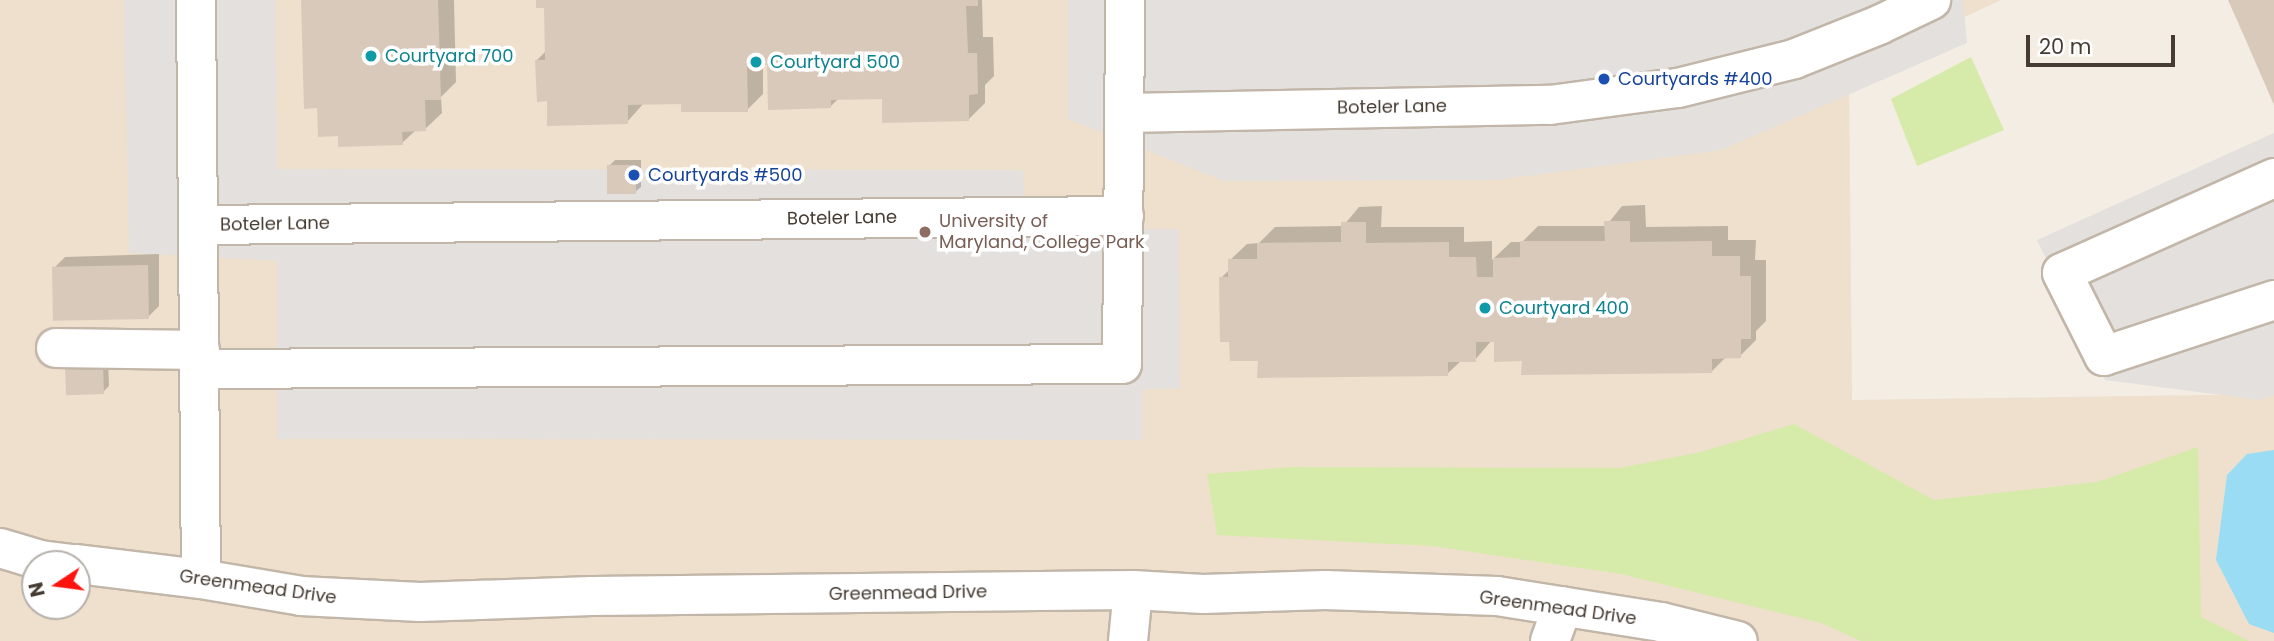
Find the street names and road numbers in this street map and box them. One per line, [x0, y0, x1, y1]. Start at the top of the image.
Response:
street label: Boteler Lane [1337, 95, 1447, 119]
street label: Boteler Lane [787, 206, 897, 230]
street label: Boteler Lane [220, 212, 330, 236]
street label: Greenmead Drive [178, 565, 338, 609]
street label: Greenmead Drive [829, 581, 987, 605]
street label: Greenmead Drive [1478, 586, 1638, 630]

